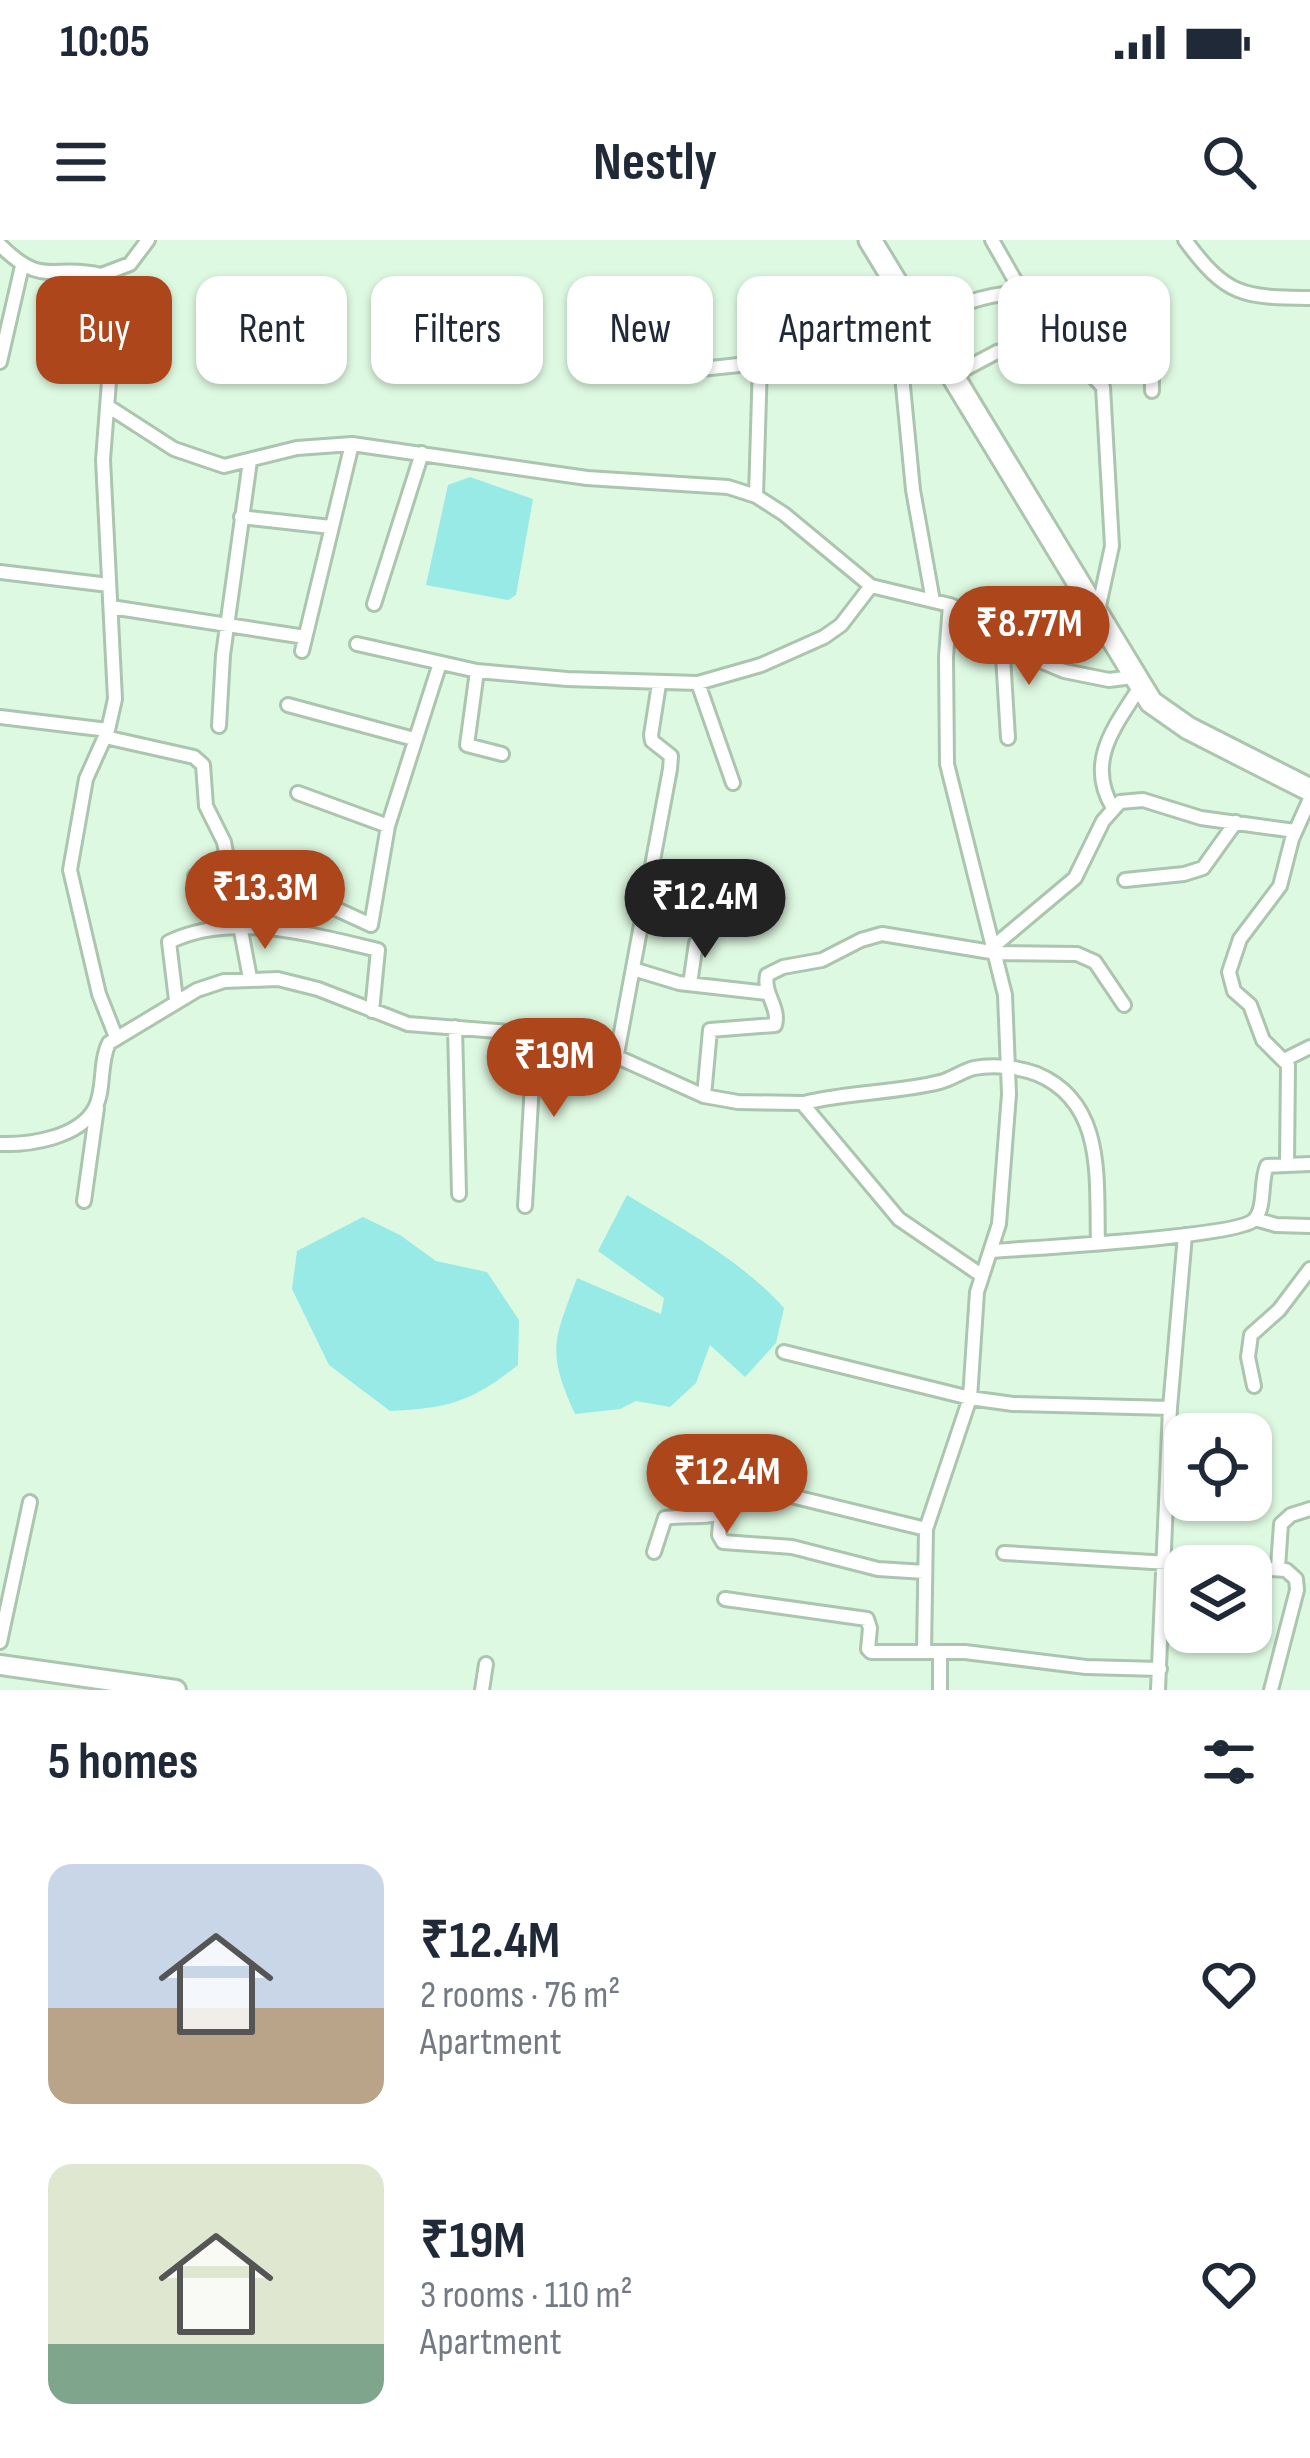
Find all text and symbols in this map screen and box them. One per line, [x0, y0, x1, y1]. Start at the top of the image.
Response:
text: 10:05 [60, 15, 150, 70]
icon: menu [48, 129, 114, 195]
icon: search [1196, 129, 1262, 195]
text: Nestly [593, 130, 717, 195]
chip: Buy [36, 276, 172, 384]
chip: Rent [196, 276, 347, 384]
chip: Filters [371, 276, 543, 384]
chip: New [567, 276, 713, 384]
chip: Apartment [737, 276, 974, 384]
chip: House [998, 276, 1170, 384]
pin: ₹8.77M [931, 586, 1127, 688]
text: ₹8.77M [976, 601, 1082, 648]
pin: ₹13.3M [167, 850, 363, 952]
pin: ₹12.4M [607, 859, 803, 961]
text: ₹13.3M [212, 865, 318, 912]
text: ₹12.4M [652, 874, 758, 921]
pin: ₹19M [483, 1018, 625, 1120]
text: ₹19M [514, 1033, 594, 1080]
map controls [1164, 1413, 1272, 1653]
button: locate [1164, 1413, 1272, 1521]
pin: ₹12.4M [629, 1434, 825, 1536]
text: ₹12.4M [674, 1449, 780, 1496]
button: layers [1164, 1545, 1272, 1653]
icon: filters [1196, 1729, 1262, 1795]
text: 5 homes [48, 1732, 198, 1793]
text: ₹12.4M [420, 1911, 560, 1972]
icon: home [144, 1912, 288, 2056]
icon: heart [1196, 1951, 1262, 2017]
text: 2 rooms · 76 m² [420, 1972, 620, 2019]
text: Apartment [420, 2019, 562, 2066]
text: ₹19M [420, 2211, 526, 2272]
icon: home [144, 2212, 288, 2356]
icon: heart [1196, 2251, 1262, 2317]
text: 3 rooms · 110 m² [420, 2272, 633, 2319]
text: Apartment [420, 2319, 562, 2366]

